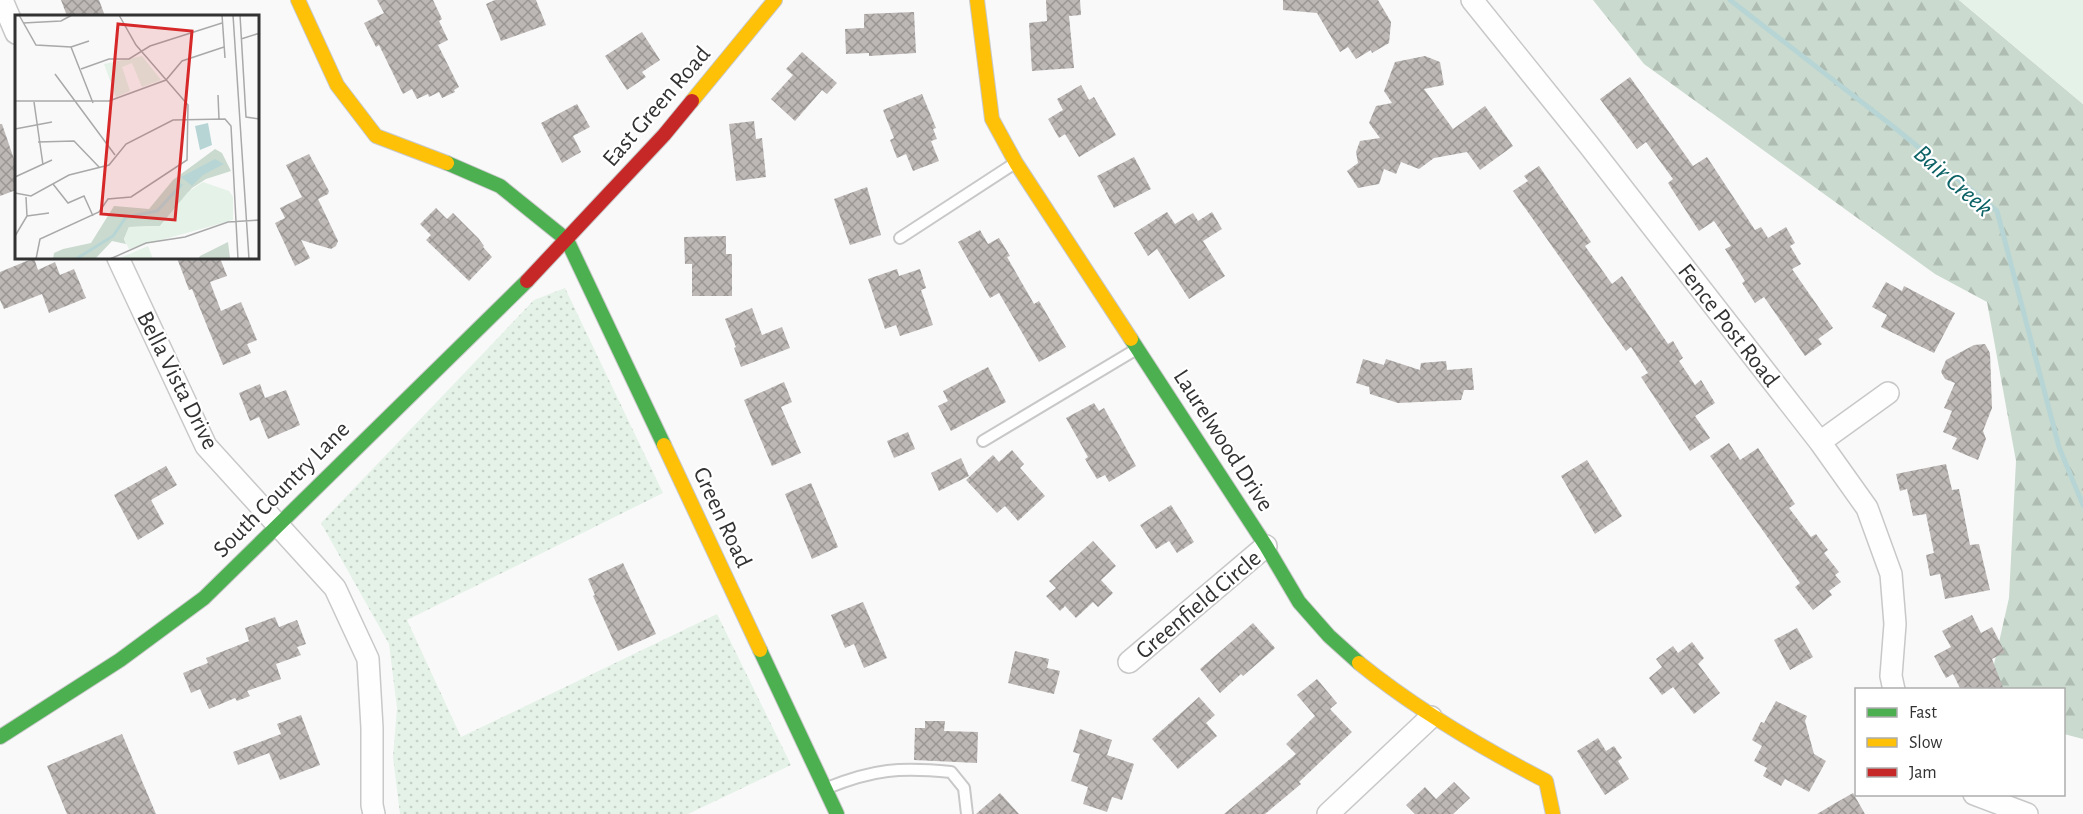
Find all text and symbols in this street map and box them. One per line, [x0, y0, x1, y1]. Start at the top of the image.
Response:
inset map [15, 15, 260, 260]
street label: East Green Road [598, 42, 715, 171]
water label: Bair Creek [1909, 140, 1998, 222]
street label: Fence Post Road [1673, 260, 1783, 392]
street label: Bella Vista Drive [132, 308, 222, 453]
street label: Laurelwood Drive [1169, 365, 1278, 516]
street label: South Country Lane [209, 417, 354, 562]
street label: Green Road [688, 463, 756, 571]
street label: Greenfield Circle [1132, 546, 1266, 664]
legend [1855, 688, 2065, 796]
text: Fast [1909, 704, 1937, 722]
text: Slow [1909, 734, 1942, 752]
text: Jam [1909, 764, 1937, 782]

